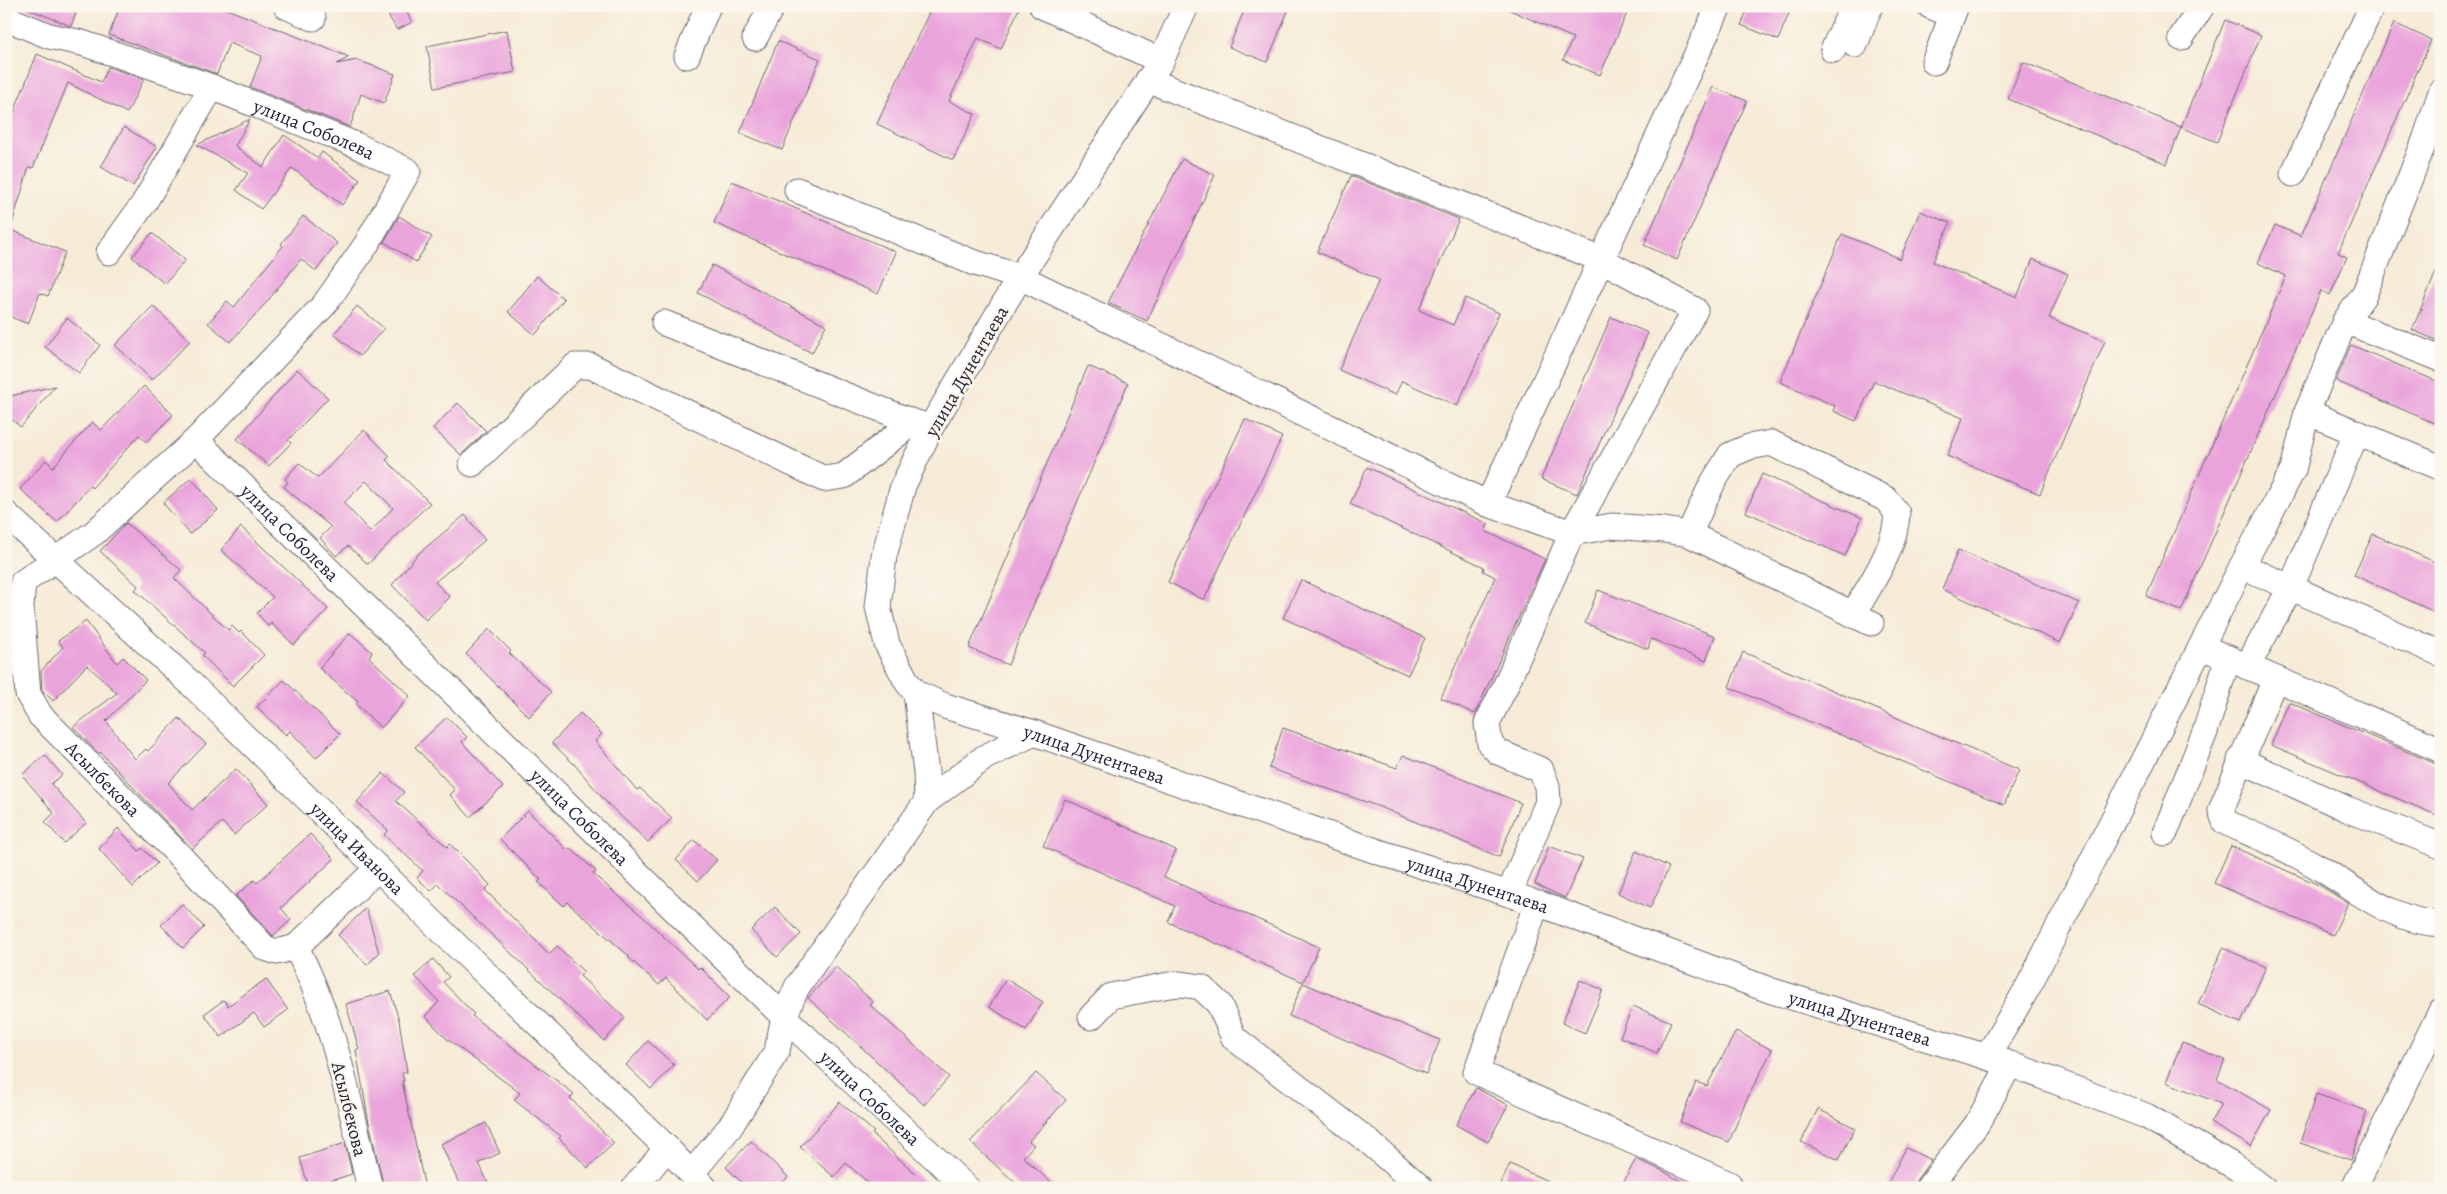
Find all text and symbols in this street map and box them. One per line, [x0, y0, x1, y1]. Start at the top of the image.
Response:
street label: улица Соболева [248, 93, 379, 166]
street label: улица Дунентаева [918, 301, 1015, 443]
street label: улица Соболева [234, 478, 345, 588]
street label: улица Дунентаева [1020, 718, 1168, 791]
street label: Асылбекова [59, 735, 146, 823]
street label: улица Соболева [523, 762, 635, 872]
street label: улица Иванова [303, 796, 410, 901]
street label: улица Дунентаева [1403, 850, 1552, 920]
street label: улица Дунентаева [1784, 985, 1934, 1053]
street label: улица Соболева [813, 1044, 926, 1152]
street label: Асылбекова [324, 1058, 373, 1160]

